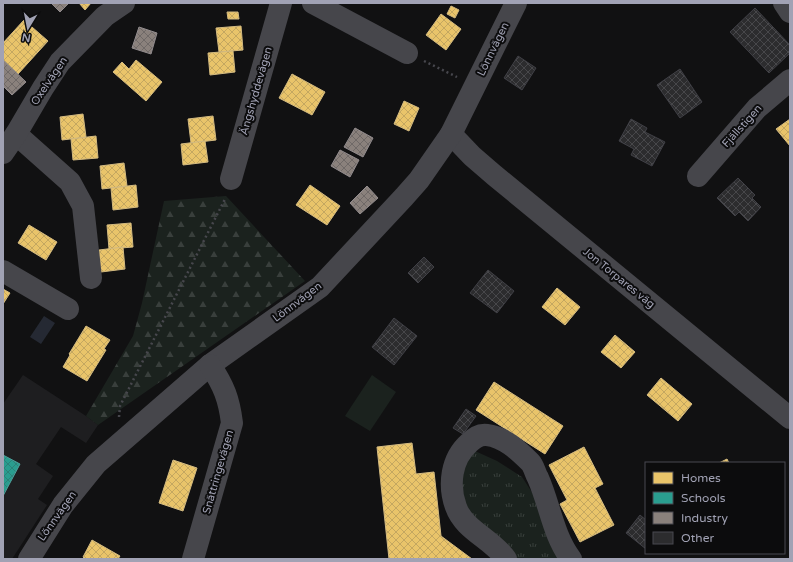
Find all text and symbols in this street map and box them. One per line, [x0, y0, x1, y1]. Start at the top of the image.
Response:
north arrow [8, 8, 48, 48]
street label: Lönnvägen [474, 20, 512, 78]
text: N [21, 30, 32, 45]
street label: Ängshyddevägen [237, 45, 275, 137]
street label: Oxelvägen [28, 54, 70, 108]
street label: Fjällstigen [719, 102, 765, 150]
street label: Jon Torpares väg [580, 245, 658, 311]
street label: Lönnvägen [270, 279, 324, 325]
street label: Snättringevägen [200, 429, 236, 515]
legend [645, 462, 785, 554]
text: Homes [681, 471, 721, 485]
street label: Lönnvägen [35, 488, 79, 544]
text: Schools [681, 491, 726, 505]
text: Industry [681, 511, 728, 525]
text: Other [681, 531, 714, 545]

